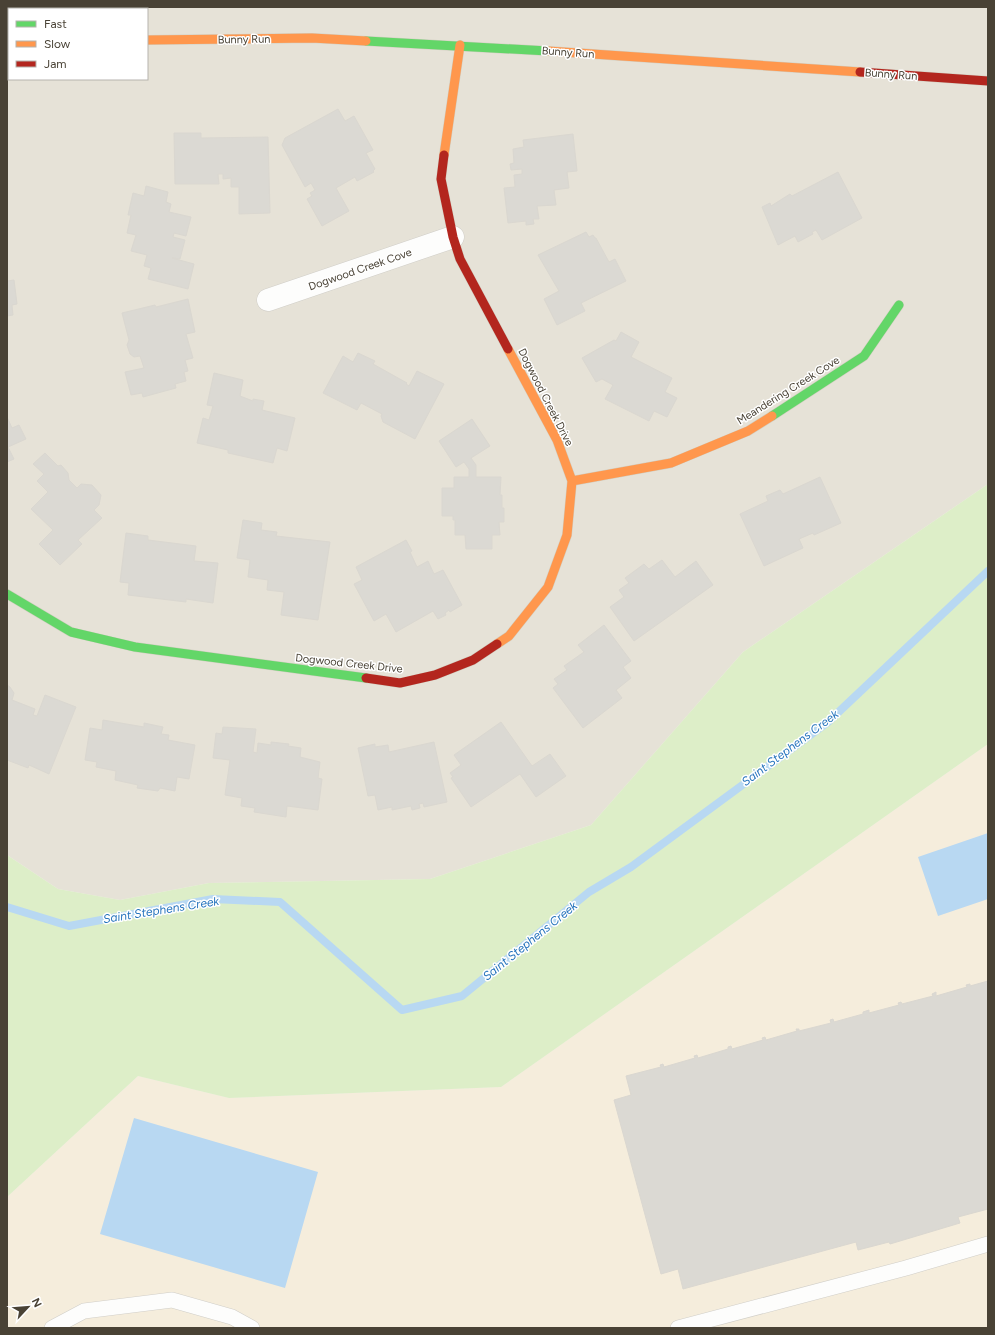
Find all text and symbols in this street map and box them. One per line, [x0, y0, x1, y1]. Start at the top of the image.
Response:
legend [8, 8, 148, 80]
text: Fast [44, 17, 67, 31]
street label: Bunny Run [218, 33, 270, 46]
text: Slow [44, 37, 71, 51]
street label: Bunny Run [541, 44, 595, 61]
text: Jam [44, 57, 67, 71]
street label: Bunny Run [864, 66, 918, 83]
street label: Dogwood Creek Cove [307, 246, 413, 293]
street label: Dogwood Creek Drive [515, 346, 576, 448]
street label: Meandering Creek Cove [735, 353, 842, 427]
street label: Dogwood Creek Drive [295, 651, 403, 676]
water label: Saint Stephens Creek [739, 706, 842, 789]
water label: Saint Stephens Creek [102, 894, 221, 926]
water label: Saint Stephens Creek [480, 898, 581, 983]
north arrow [8, 1287, 48, 1327]
text: N [29, 1296, 44, 1310]

